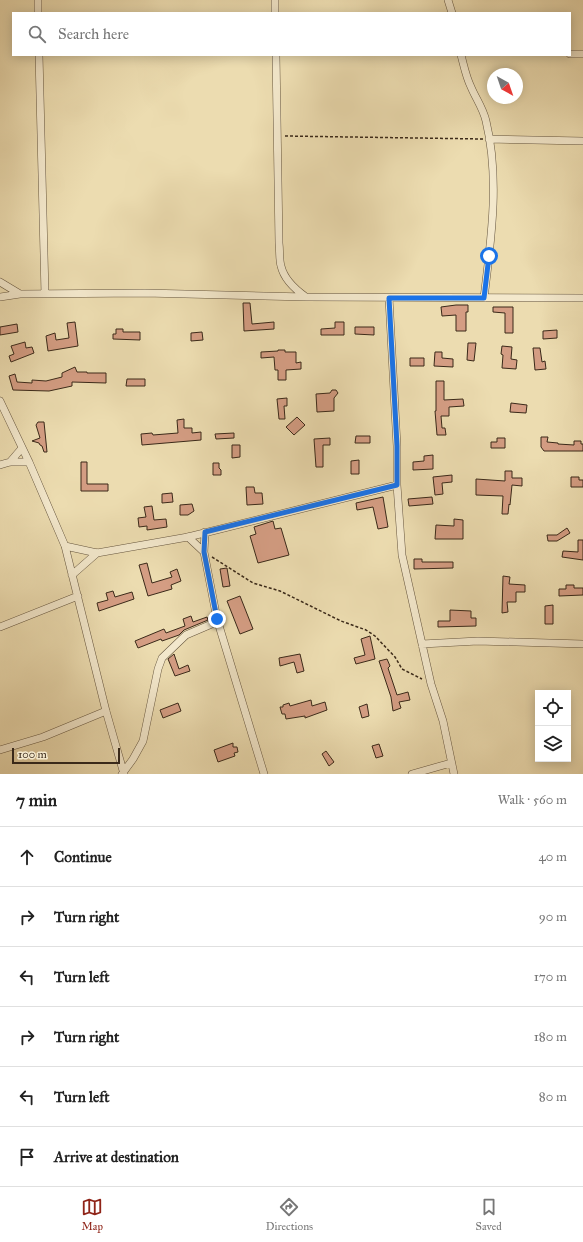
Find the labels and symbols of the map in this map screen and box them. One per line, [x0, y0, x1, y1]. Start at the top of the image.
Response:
north arrow [487, 68, 523, 104]
route start [480, 247, 498, 265]
route end [208, 610, 226, 628]
scale bar [12, 746, 120, 765]

